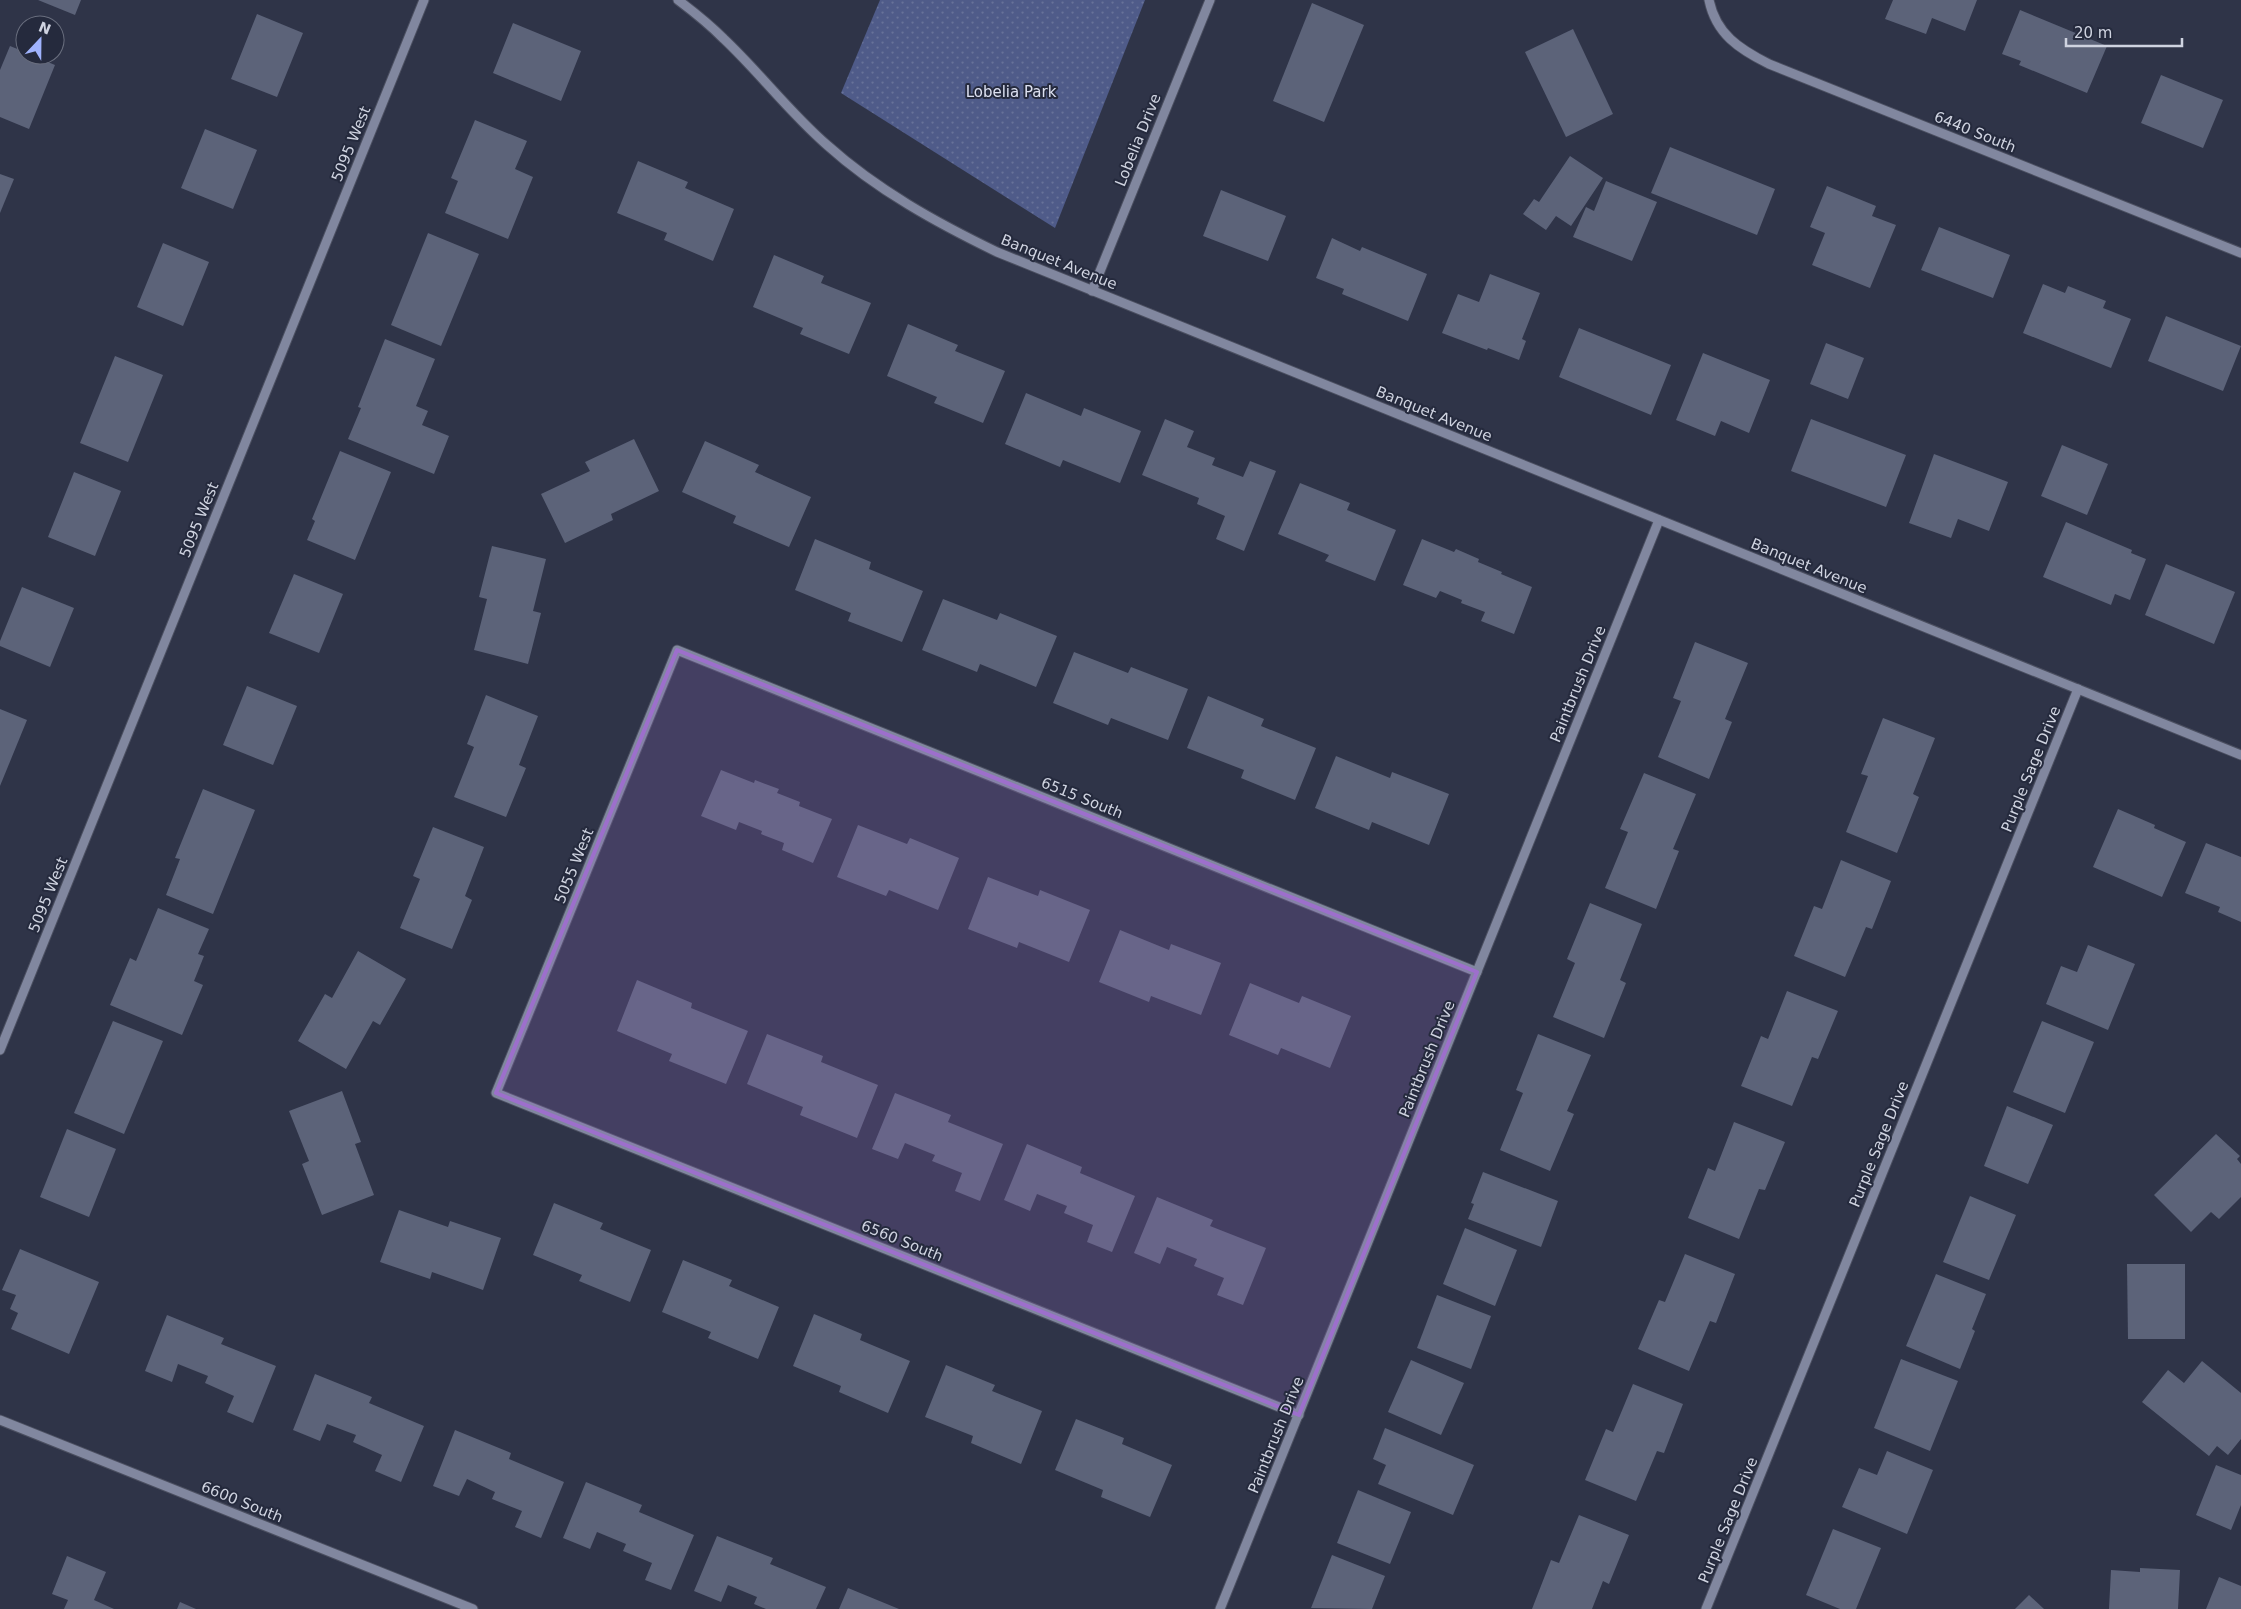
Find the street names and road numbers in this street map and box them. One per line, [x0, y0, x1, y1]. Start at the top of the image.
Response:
street label: Lobelia Drive [1111, 91, 1165, 189]
street label: 5095 West [328, 104, 374, 184]
street label: 6440 South [1932, 107, 2018, 157]
street label: Banquet Avenue [998, 230, 1120, 294]
street label: Banquet Avenue [1373, 382, 1495, 446]
street label: 5095 West [176, 480, 222, 560]
street label: Banquet Avenue [1748, 534, 1870, 598]
street label: Paintbrush Drive [1546, 623, 1610, 745]
street label: Purple Sage Drive [1997, 703, 2065, 835]
street label: 6515 South [1039, 773, 1125, 823]
street label: 5055 West [551, 826, 597, 906]
street label: 5095 West [25, 855, 71, 935]
street label: Paintbrush Drive [1395, 998, 1459, 1120]
street label: Purple Sage Drive [1845, 1078, 1913, 1210]
street label: 6560 South [859, 1216, 945, 1266]
street label: Paintbrush Drive [1244, 1374, 1308, 1496]
street label: Purple Sage Drive [1694, 1454, 1762, 1586]
street label: 6600 South [199, 1477, 285, 1527]

